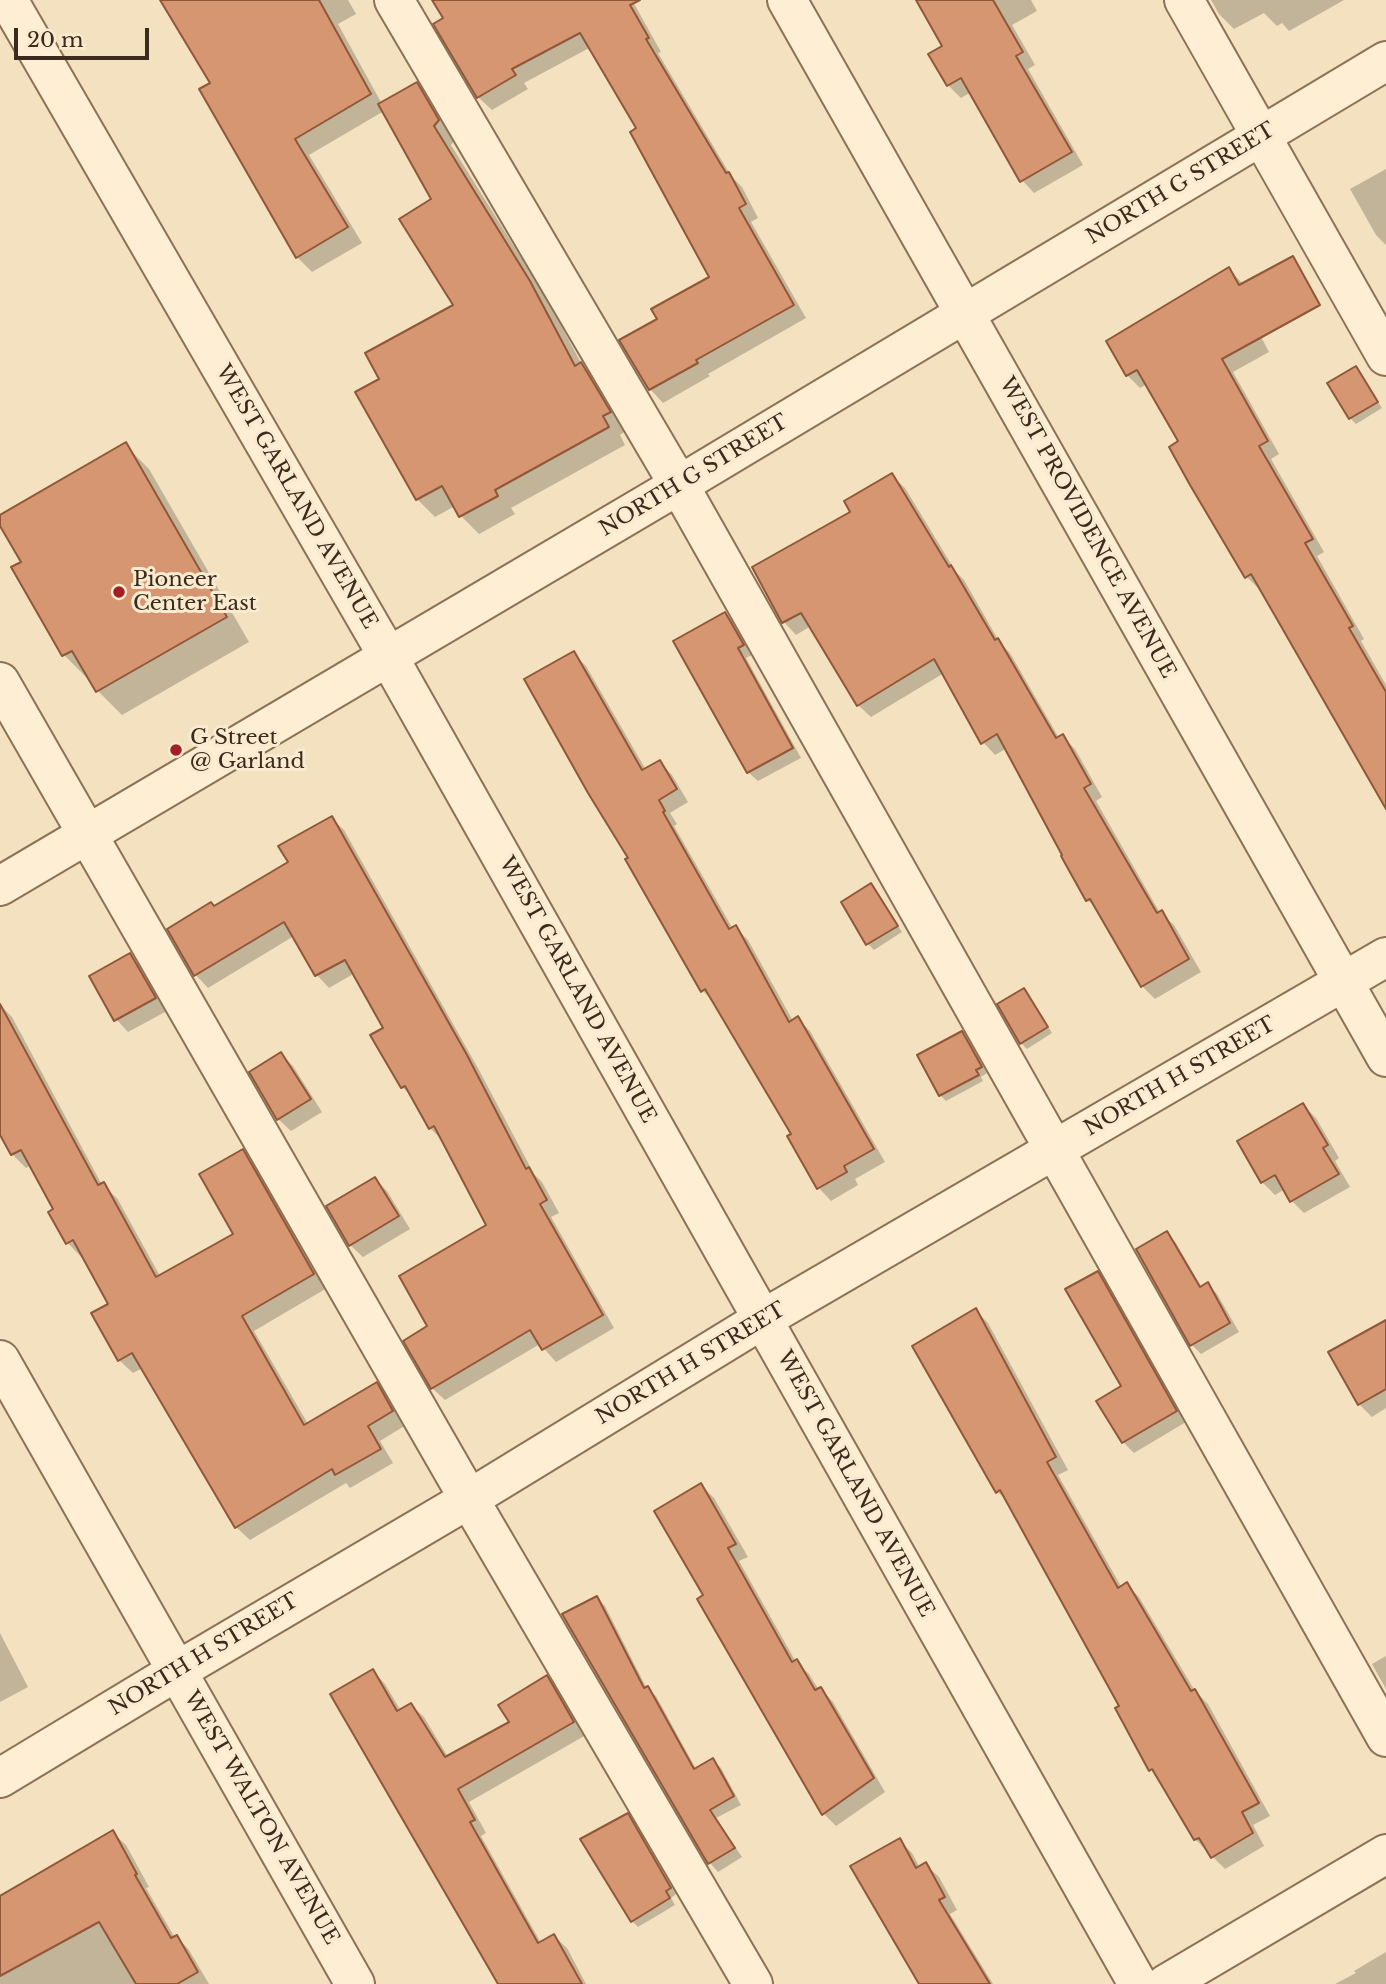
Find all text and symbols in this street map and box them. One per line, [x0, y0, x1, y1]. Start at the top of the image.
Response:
scale bar [18, 14, 152, 58]
text: 20 m [27, 27, 84, 53]
street label: NORTH G STREET [1082, 118, 1280, 250]
street label: WEST GARLAND AVENUE [210, 361, 382, 633]
street label: WEST PROVIDENCE AVENUE [994, 373, 1180, 683]
street label: NORTH G STREET [595, 410, 793, 542]
place label: Pioneer Center East [133, 567, 257, 617]
marker: Pioneer Center East [111, 584, 127, 600]
place label: G Street @ Garland [190, 725, 305, 775]
marker: G Street @ Garland [168, 742, 184, 758]
street label: WEST GARLAND AVENUE [493, 852, 661, 1128]
street label: NORTH H STREET [1080, 1012, 1280, 1142]
street label: NORTH H STREET [592, 1298, 790, 1430]
street label: WEST GARLAND AVENUE [771, 1346, 939, 1622]
street label: NORTH H STREET [105, 1589, 303, 1721]
street label: WEST WALTON AVENUE [178, 1687, 344, 1949]

